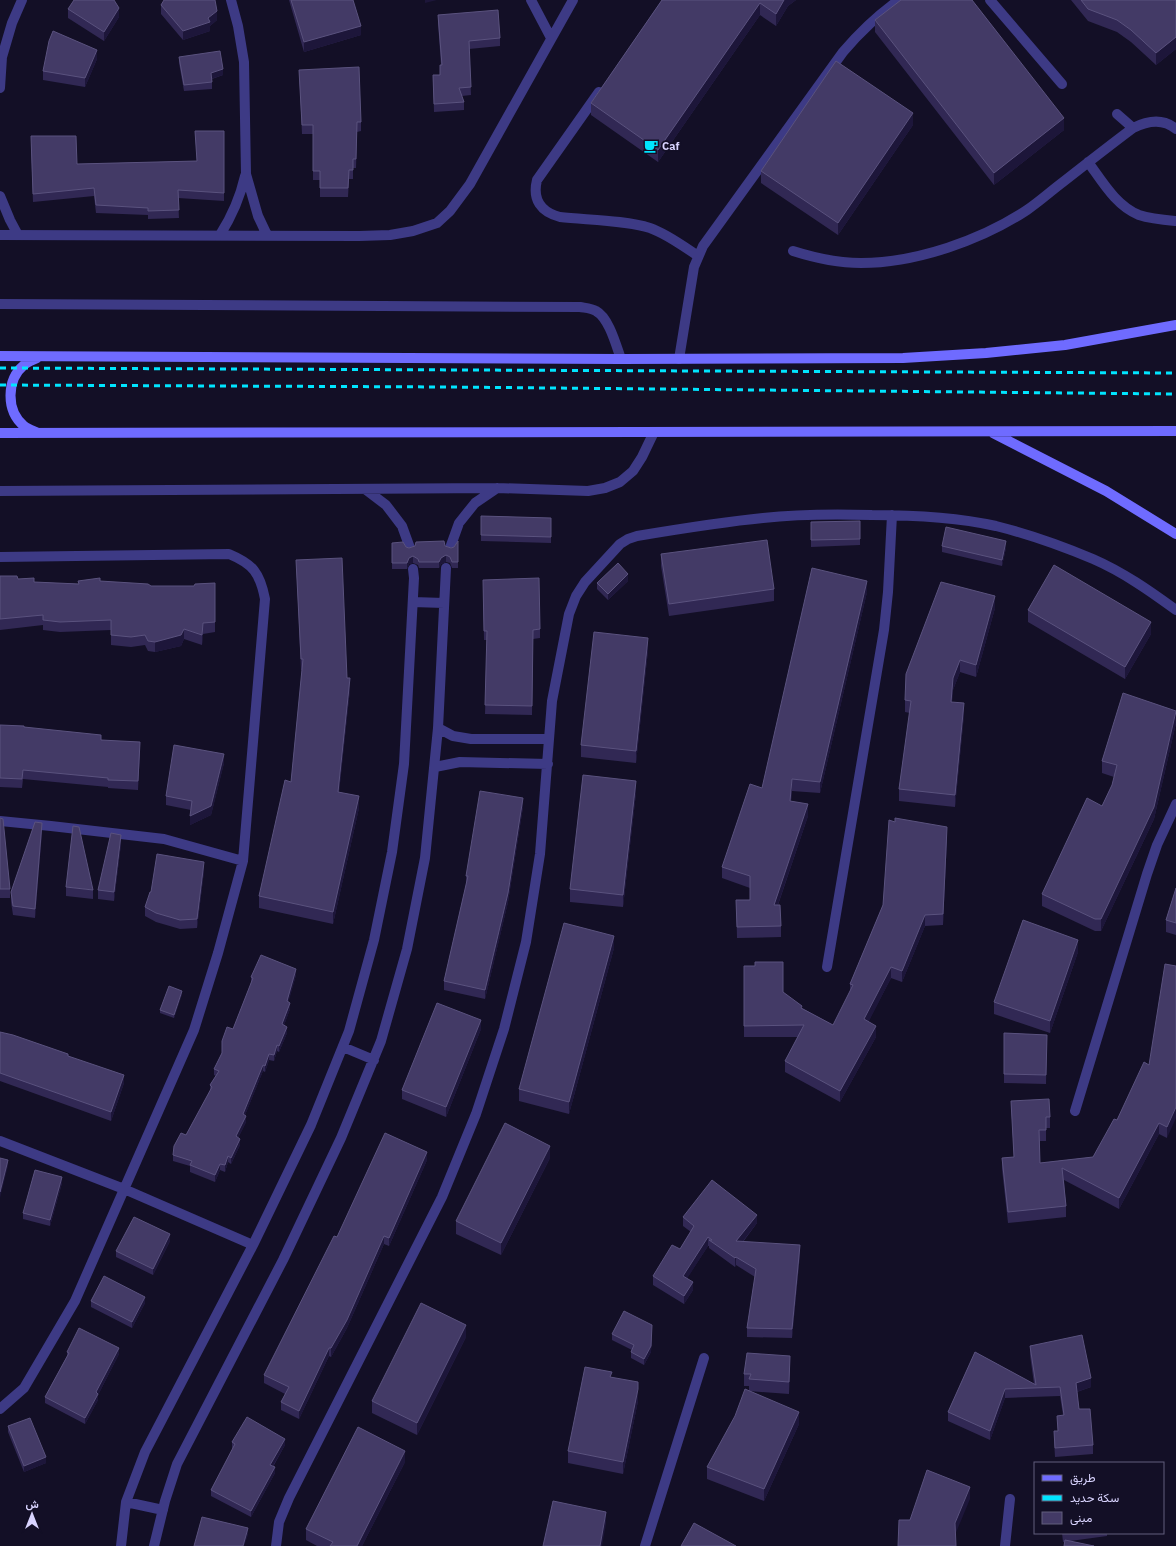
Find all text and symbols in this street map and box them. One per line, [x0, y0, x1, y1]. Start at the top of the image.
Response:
cafe icon: Caf [643, 138, 659, 154]
place label: Caf [662, 139, 679, 153]
legend [1034, 1462, 1164, 1534]
text: طريق [1070, 1470, 1096, 1486]
text: سكة حديد [1070, 1490, 1119, 1505]
north arrow [12, 1494, 52, 1534]
text: ش [25, 1497, 39, 1511]
text: مبنى [1070, 1510, 1092, 1526]

